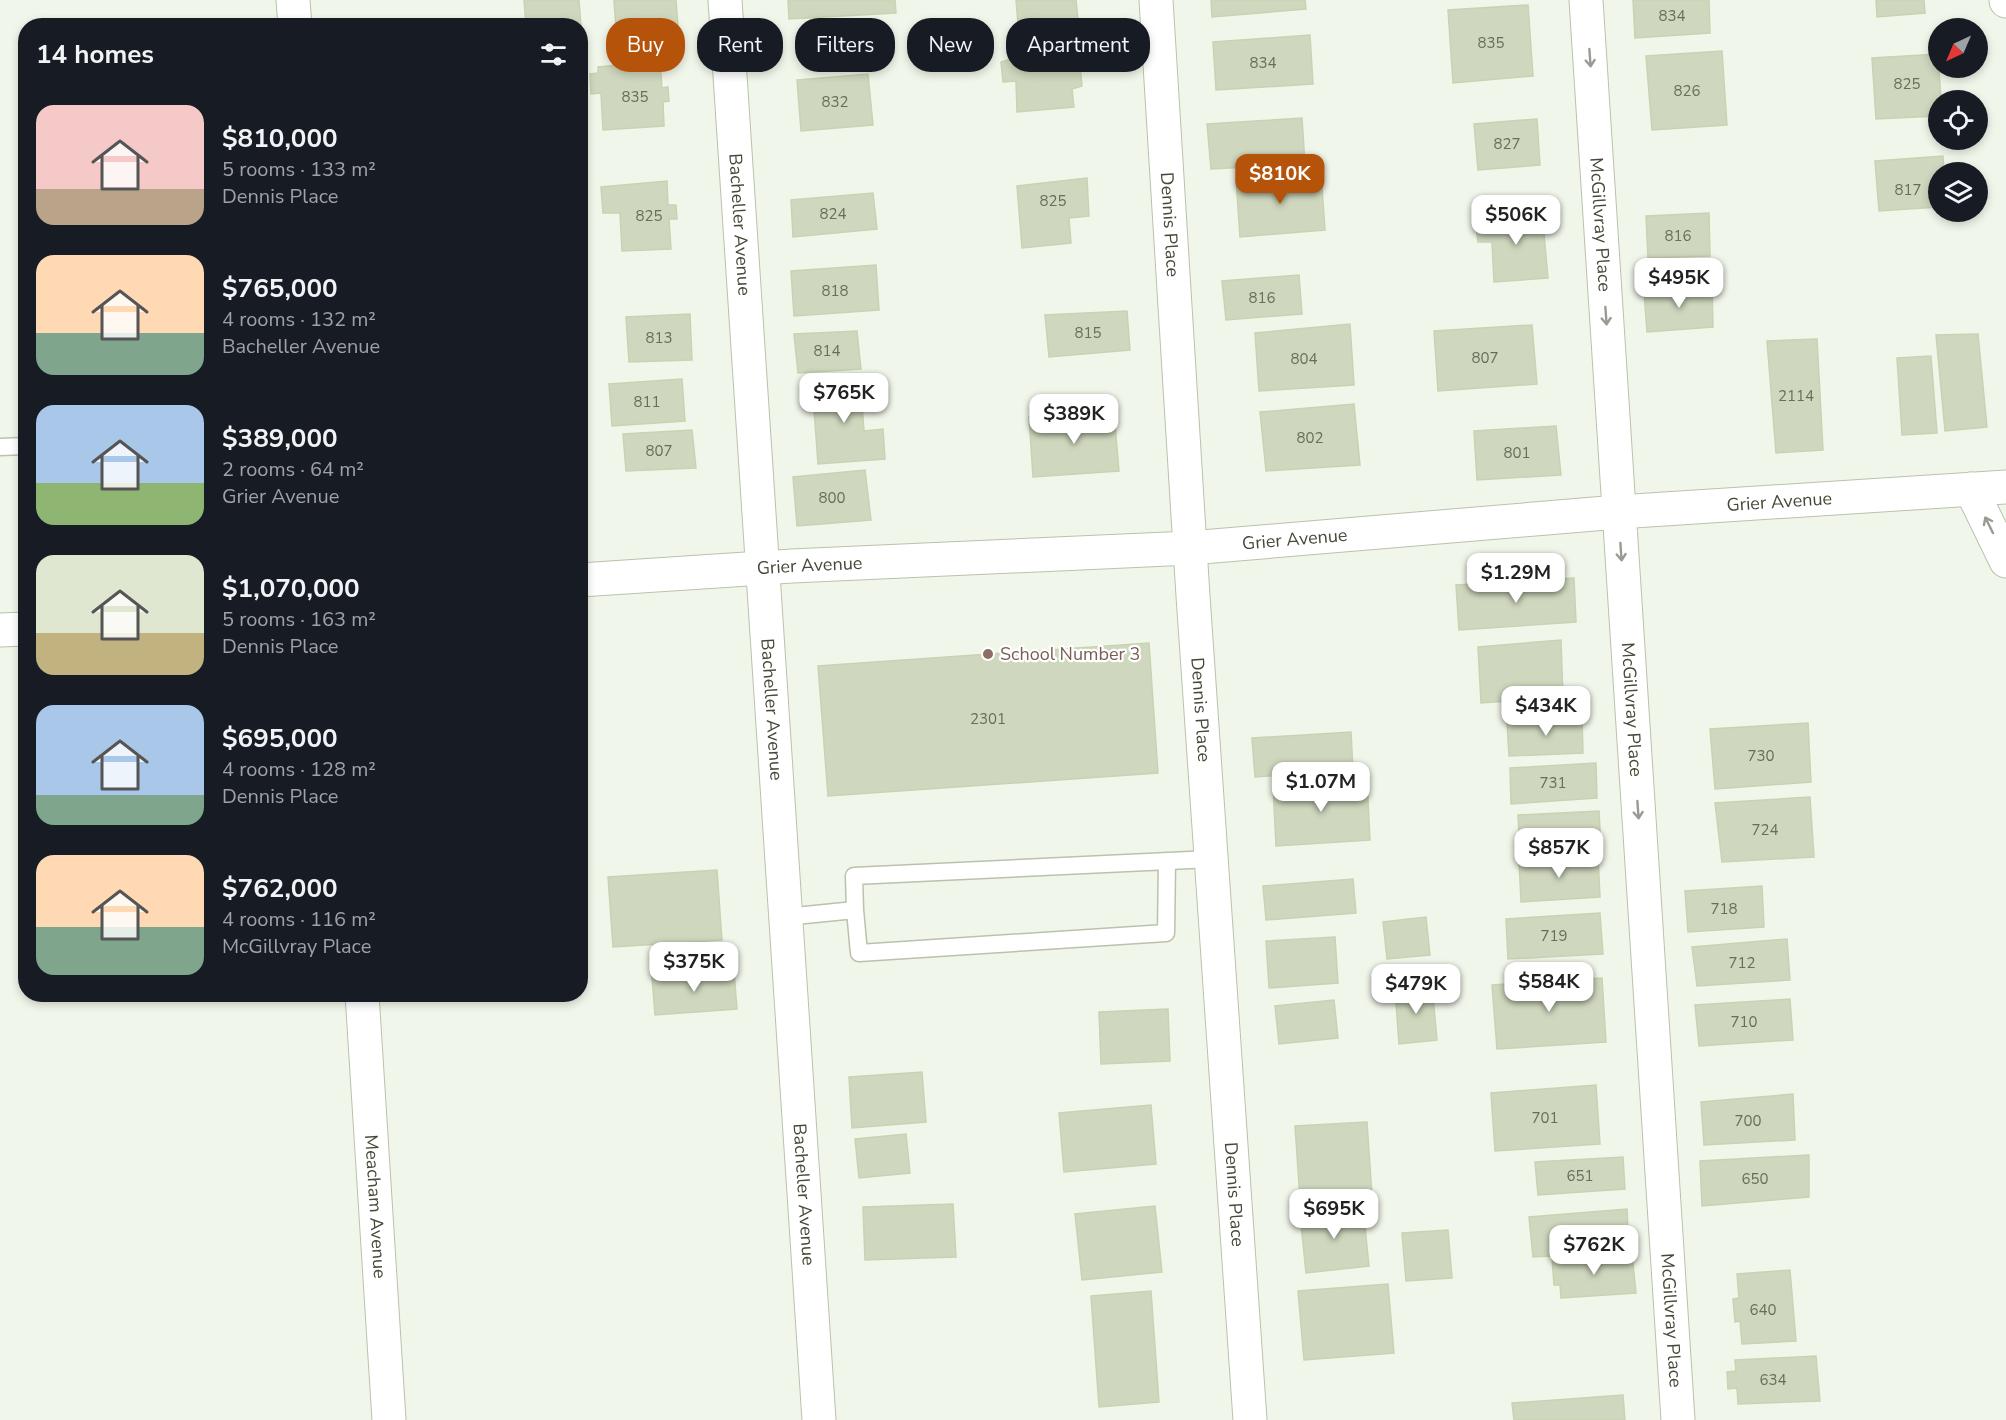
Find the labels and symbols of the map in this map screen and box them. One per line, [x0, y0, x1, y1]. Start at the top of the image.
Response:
house number: 834 [1658, 6, 1686, 26]
north arrow [1928, 18, 1988, 78]
house number: 835 [1477, 33, 1505, 53]
one-way arrow [1584, 48, 1595, 68]
house number: 834 [1249, 53, 1277, 73]
house number: 825 [1893, 74, 1921, 94]
house number: 826 [1673, 81, 1701, 101]
house number: 835 [621, 87, 649, 107]
house number: 832 [821, 92, 849, 112]
house number: 827 [1493, 134, 1521, 154]
street label: Bacheller Avenue [723, 153, 757, 296]
pin: $810K [1238, 154, 1322, 205]
street label: McGillvray Place [1584, 157, 1617, 292]
street label: Dennis Place [1155, 171, 1185, 278]
house number: 817 [1894, 180, 1922, 200]
house number: 825 [1039, 191, 1067, 211]
pin: $506K [1474, 195, 1558, 246]
house number: 824 [819, 204, 847, 224]
house number: 825 [635, 206, 663, 226]
house number: 816 [1664, 226, 1692, 246]
pin: $495K [1637, 258, 1721, 309]
house number: 818 [821, 281, 849, 301]
house number: 816 [1248, 288, 1276, 308]
one-way arrow [1601, 305, 1612, 325]
house number: 815 [1074, 323, 1102, 343]
house number: 813 [645, 328, 673, 348]
house number: 814 [813, 341, 841, 361]
house number: 807 [1471, 348, 1499, 368]
house number: 804 [1290, 349, 1318, 369]
pin: $765K [802, 373, 886, 424]
house number: 2114 [1778, 386, 1814, 406]
house number: 811 [633, 392, 661, 412]
pin: $389K [1032, 394, 1116, 445]
house number: 802 [1296, 428, 1324, 448]
house number: 807 [645, 441, 673, 461]
house number: 801 [1503, 443, 1531, 463]
street label: Grier Avenue [1726, 486, 1833, 517]
house number: 800 [818, 488, 846, 508]
one-way arrow [1982, 517, 1994, 535]
street label: Grier Avenue [1241, 523, 1348, 556]
one-way arrow [1616, 542, 1627, 562]
street label: Grier Avenue [756, 551, 863, 580]
pin: $1.29M [1467, 553, 1565, 604]
street label: Bacheller Avenue [755, 638, 789, 781]
place label: School Number 3 [1000, 642, 1140, 666]
street label: McGillvray Place [1616, 642, 1648, 777]
marker: School Number 3 [981, 647, 995, 661]
street label: Dennis Place [1185, 656, 1216, 763]
pin: $434K [1504, 686, 1588, 737]
house number: 2301 [970, 709, 1006, 729]
house number: 730 [1747, 746, 1775, 766]
pin: $1.07M [1272, 762, 1370, 813]
house number: 731 [1539, 773, 1567, 793]
one-way arrow [1632, 799, 1643, 819]
house number: 724 [1751, 820, 1779, 840]
pin: $857K [1517, 828, 1601, 879]
house number: 718 [1710, 899, 1738, 919]
house number: 719 [1540, 926, 1568, 946]
pin: $375K [652, 942, 736, 993]
house number: 712 [1728, 953, 1756, 973]
pin: $584K [1507, 962, 1591, 1013]
pin: $479K [1374, 964, 1458, 1015]
house number: 710 [1730, 1012, 1758, 1032]
house number: 701 [1531, 1108, 1559, 1128]
house number: 700 [1734, 1111, 1762, 1131]
street label: Bacheller Avenue [787, 1123, 821, 1266]
street label: Meacham Avenue [359, 1134, 392, 1279]
street label: Dennis Place [1219, 1141, 1250, 1248]
house number: 651 [1566, 1166, 1594, 1186]
house number: 650 [1741, 1169, 1769, 1189]
pin: $695K [1292, 1189, 1376, 1240]
pin: $762K [1552, 1225, 1636, 1276]
street label: McGillvray Place [1655, 1252, 1688, 1388]
house number: 640 [1749, 1300, 1777, 1320]
house number: 634 [1759, 1370, 1787, 1390]

